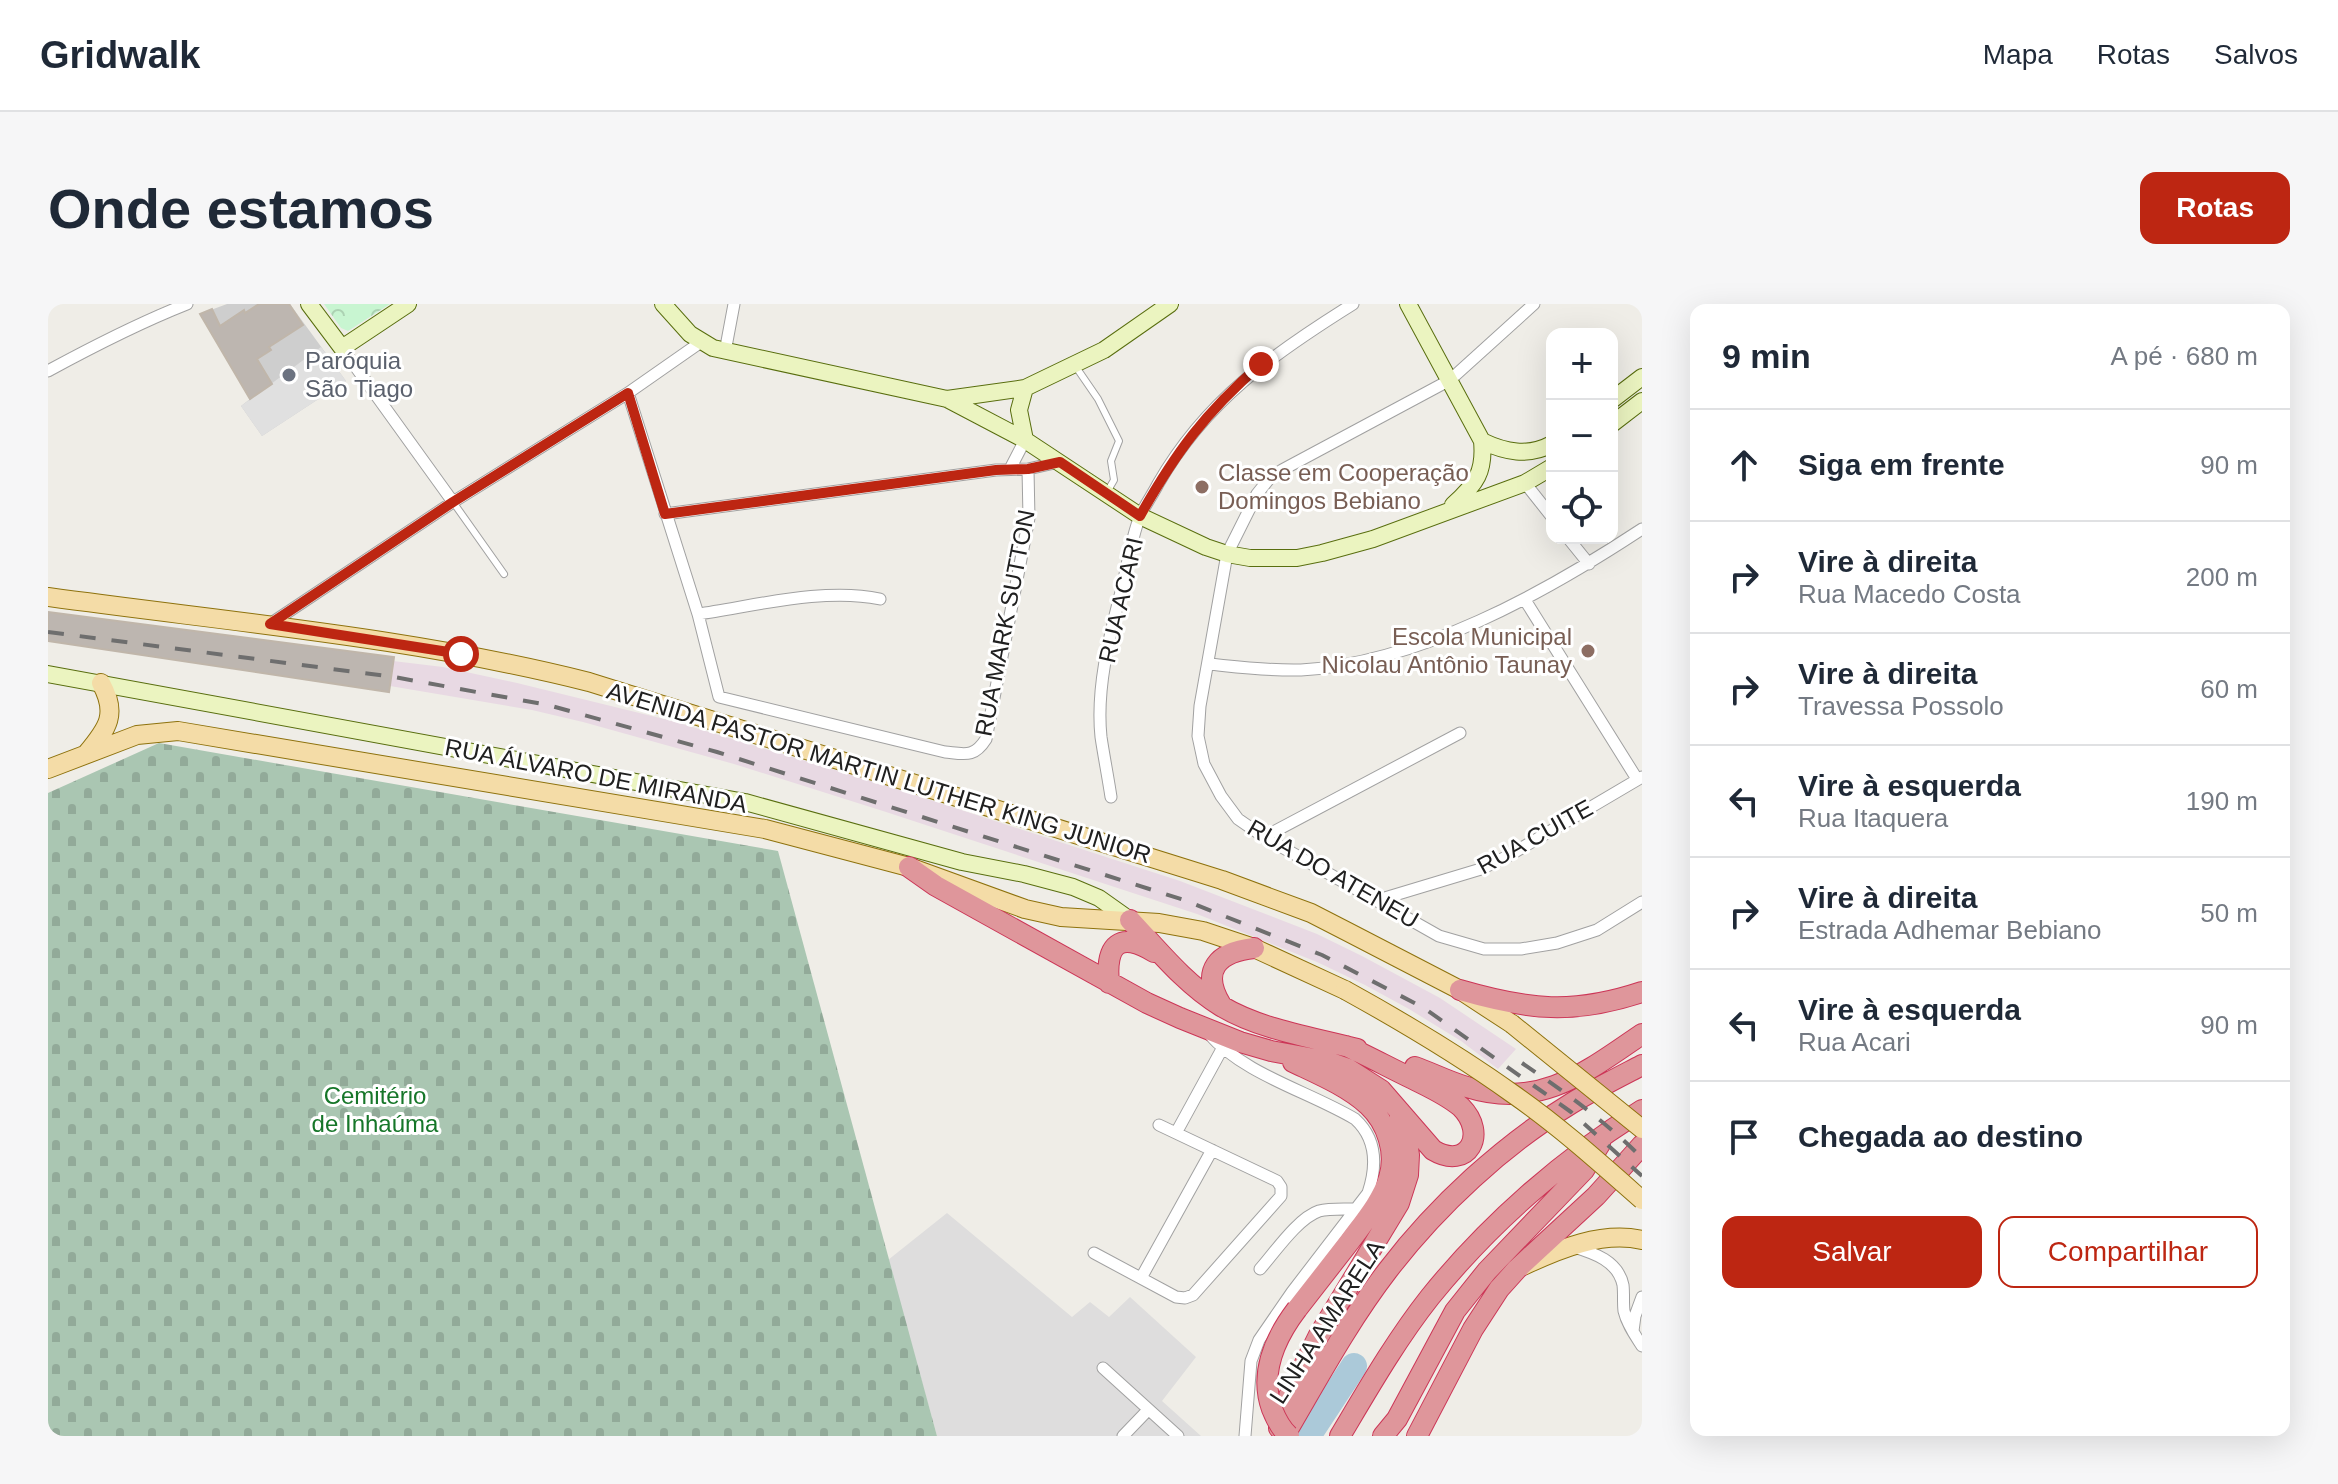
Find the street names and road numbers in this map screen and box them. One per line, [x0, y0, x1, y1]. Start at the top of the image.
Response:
street label: RUA MARK SUTTON [969, 507, 1040, 738]
street label: RUA ACARI [1093, 534, 1148, 665]
street label: AVENIDA PASTOR MARTIN LUTHER KING JUNIOR [604, 677, 1155, 868]
street label: RUA ÁLVARO DE MIRANDA [443, 733, 749, 818]
street label: RUA CUITE [1472, 794, 1597, 879]
street label: RUA DO ATENEU [1243, 814, 1424, 933]
street label: LINHA AMARELA [1264, 1235, 1389, 1409]

